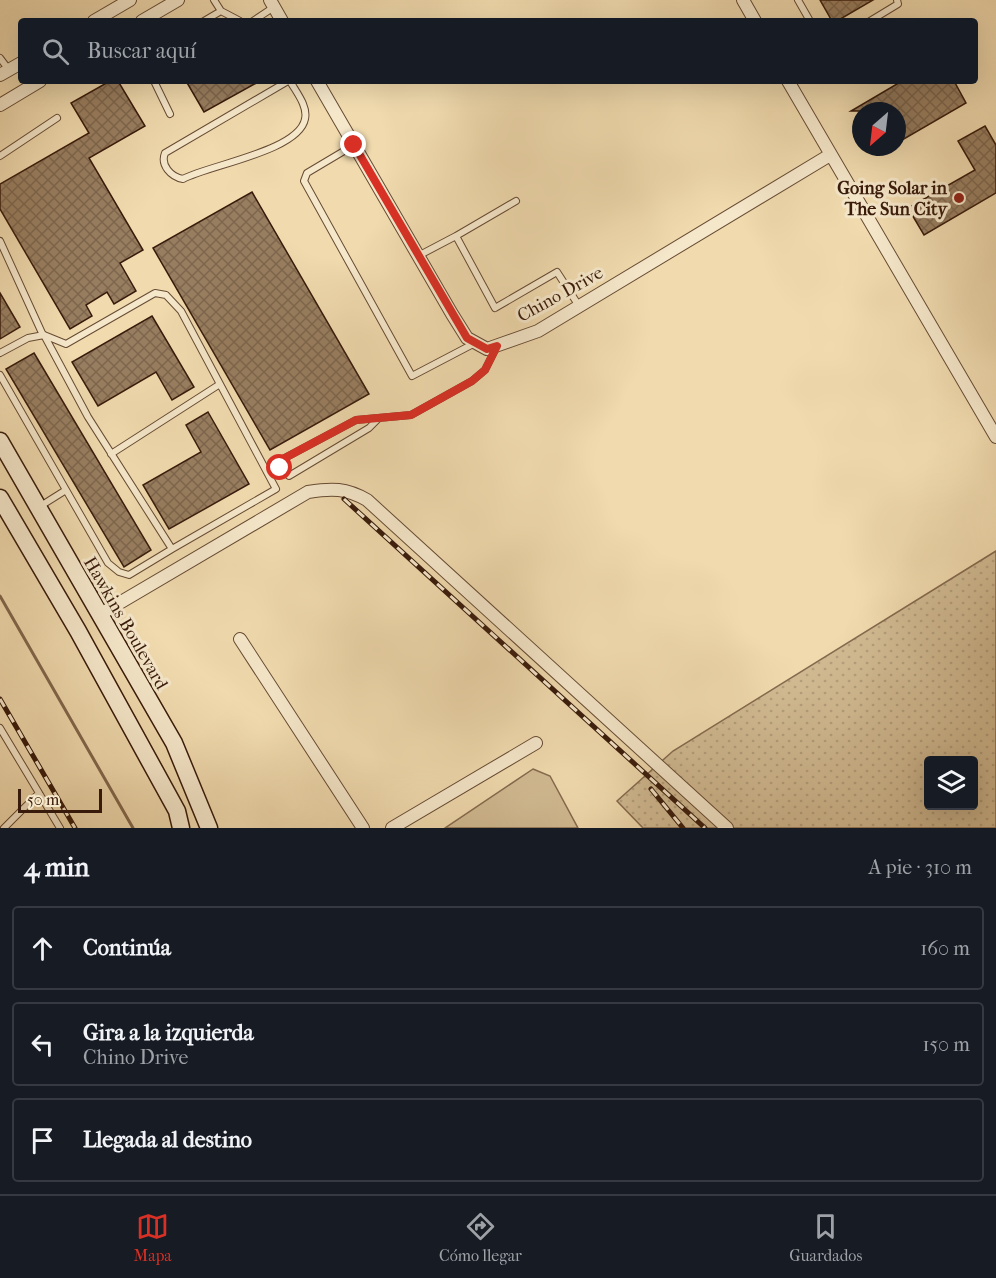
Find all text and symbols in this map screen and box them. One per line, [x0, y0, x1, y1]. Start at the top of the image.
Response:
search box [18, 18, 978, 84]
icon: search [39, 35, 72, 68]
text: Buscar aquí [87, 38, 196, 64]
north arrow [852, 102, 906, 156]
route end [340, 131, 366, 157]
place label: Going Solar in The Sun City [837, 178, 948, 220]
marker: Going Solar in The Sun City [952, 191, 966, 205]
street label: Chino Drive [514, 262, 607, 327]
route start [266, 454, 292, 480]
street label: Hawkins Boulevard [79, 553, 172, 694]
map controls [924, 756, 978, 810]
button: layers [924, 756, 978, 810]
scale bar [18, 786, 102, 814]
text: 50 m [27, 790, 59, 809]
text: 4 min [24, 852, 89, 883]
text: A pie · 310 m [869, 856, 972, 879]
icon: ahead [26, 932, 59, 965]
text: Continúa [83, 935, 171, 961]
text: 160 m [920, 937, 970, 960]
text: Gira a la izquierda [83, 1020, 254, 1046]
icon: left [26, 1028, 59, 1061]
text: 150 m [922, 1033, 970, 1056]
text: Chino Drive [83, 1046, 188, 1069]
icon: arrive [26, 1124, 59, 1157]
text: Llegada al destino [83, 1127, 252, 1153]
tab: Mapa [134, 1210, 172, 1265]
tab: Cómo llegar [439, 1210, 522, 1265]
tab: Guardados [789, 1210, 862, 1265]

